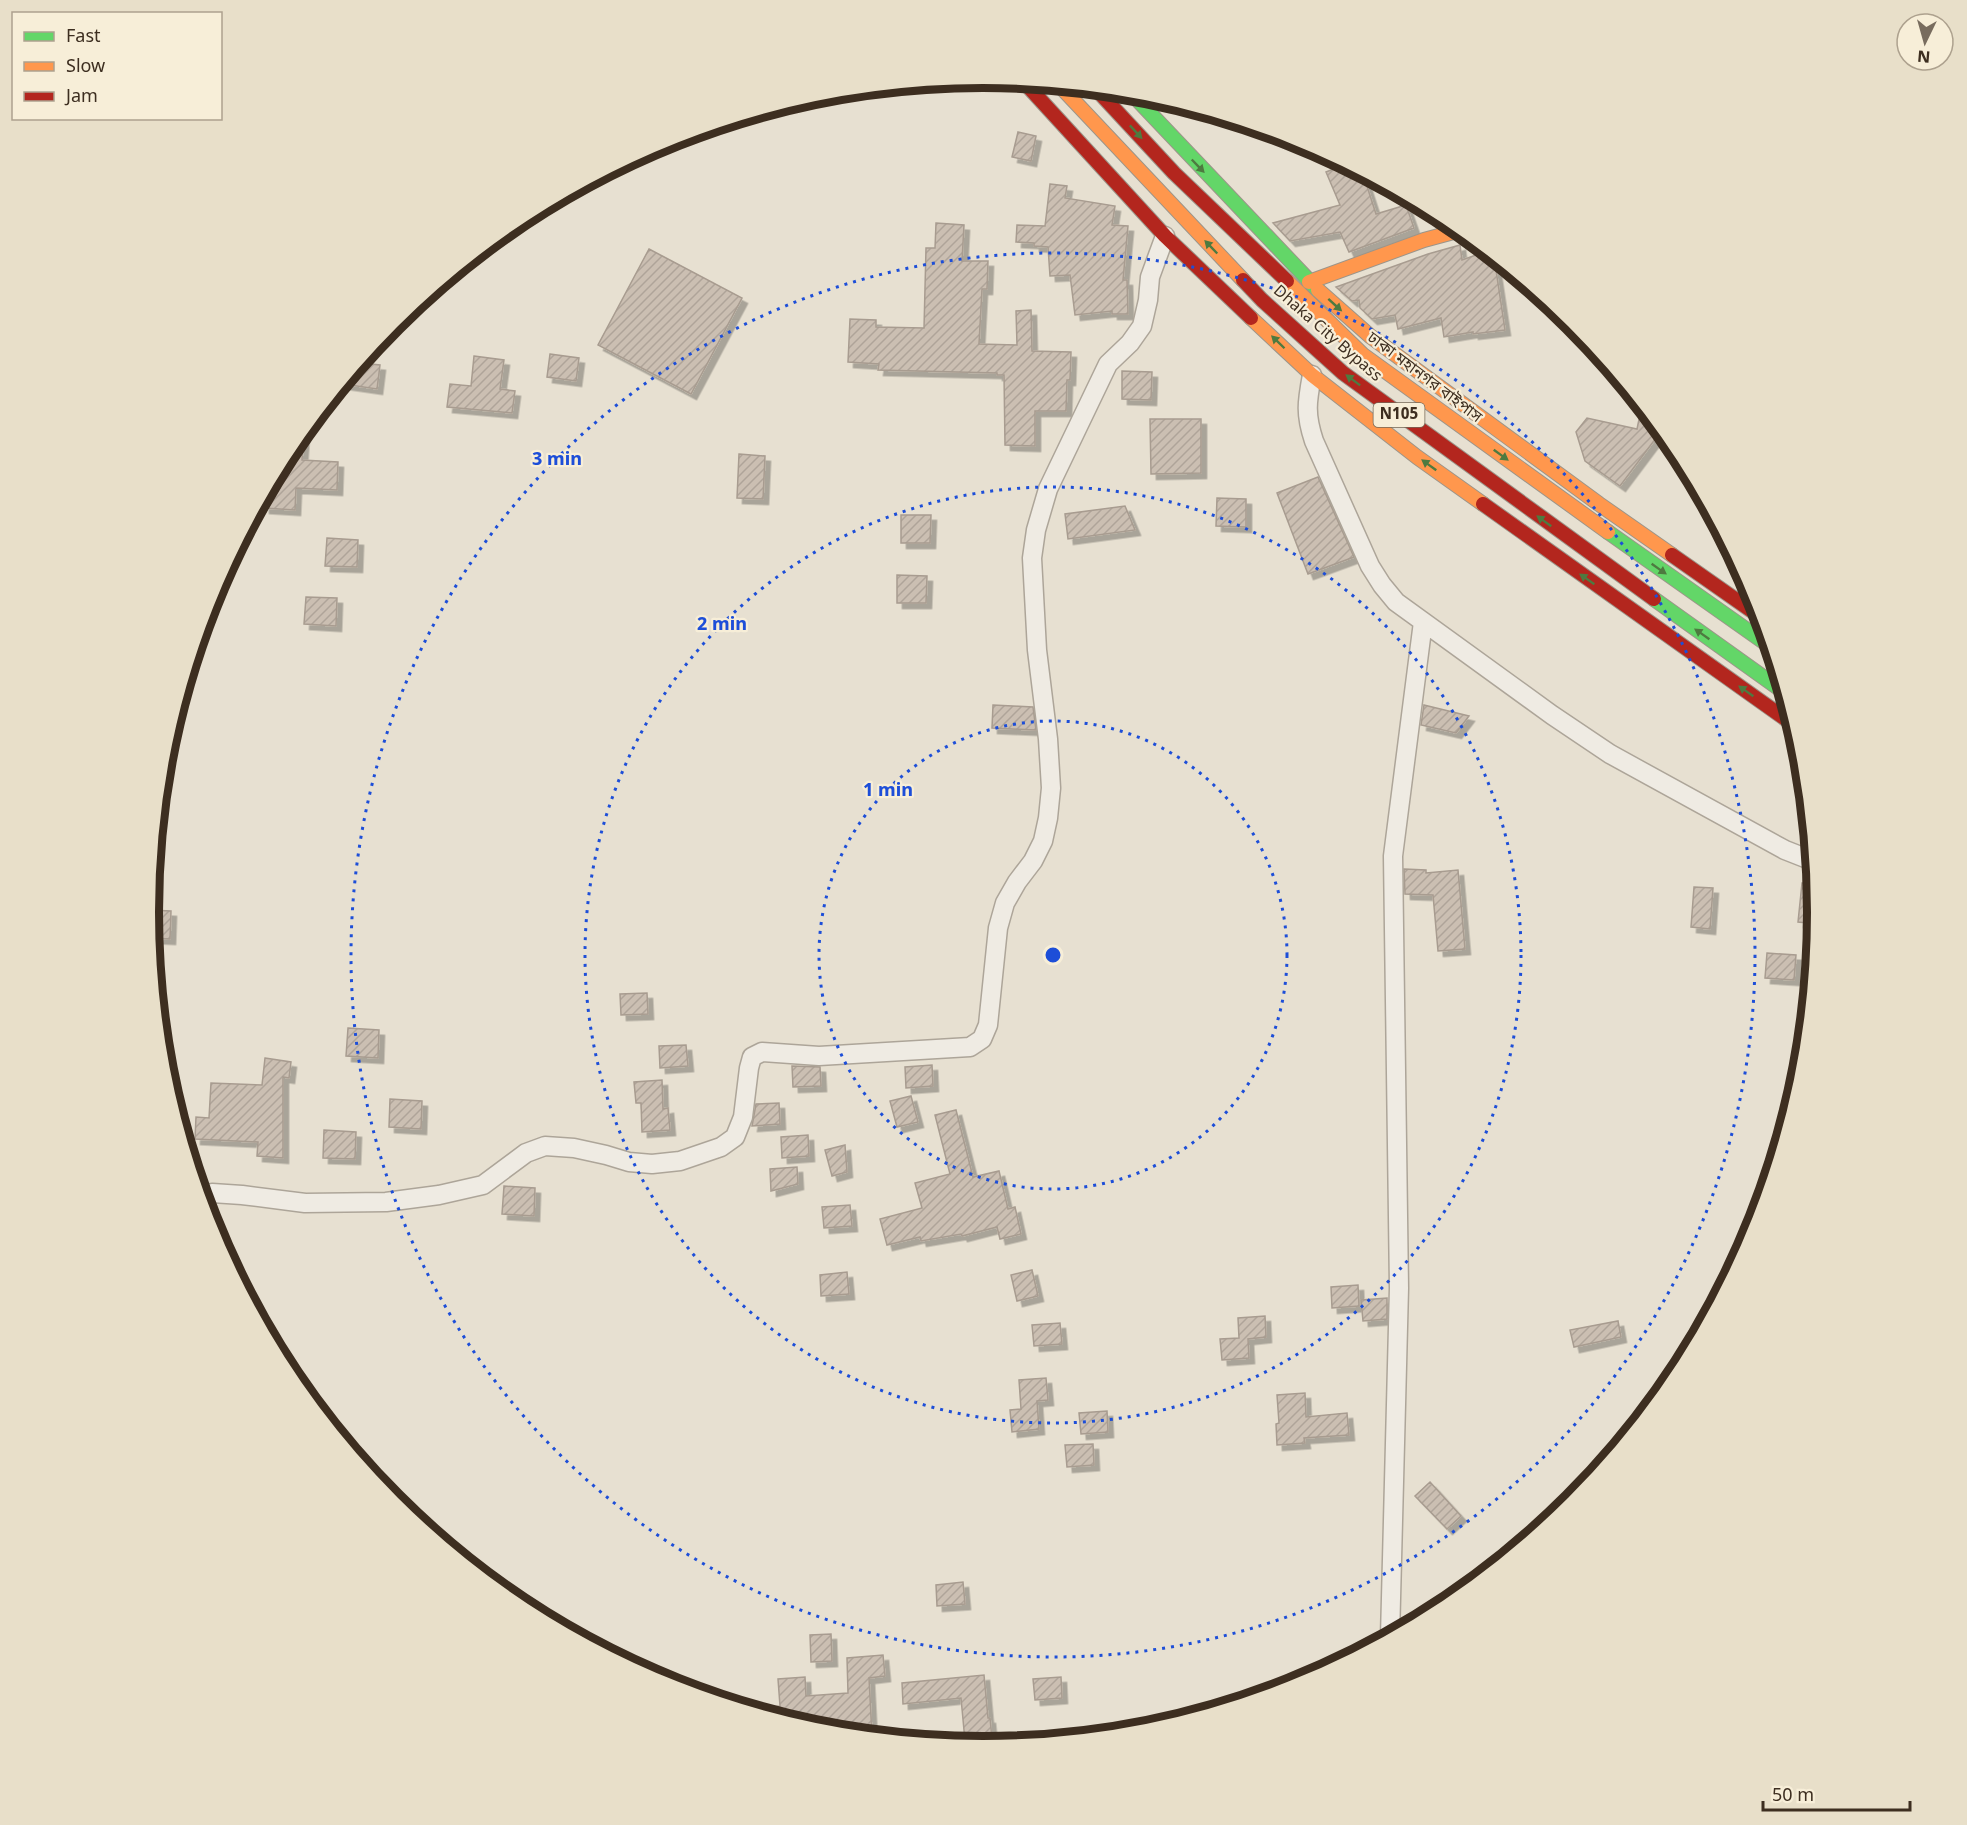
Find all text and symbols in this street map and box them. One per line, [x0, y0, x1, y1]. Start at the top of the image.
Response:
legend [12, 12, 222, 120]
north arrow [1895, 12, 1955, 72]
text: Fast [66, 25, 101, 49]
text: N [1916, 43, 1931, 66]
text: Slow [66, 55, 105, 79]
text: Jam [64, 85, 98, 109]
one-way arrow [1129, 124, 1142, 139]
one-way arrow [1191, 158, 1205, 172]
one-way arrow [1204, 239, 1218, 254]
street label: Dhaka City Bypass [1268, 281, 1386, 387]
one-way arrow [1327, 298, 1342, 311]
street label: ঢাকা মহানগর বাইপাস [1361, 327, 1487, 429]
one-way arrow [1270, 335, 1285, 349]
one-way arrow [1345, 374, 1361, 386]
road number: N105 [1374, 403, 1424, 427]
text: 3 min [532, 448, 582, 472]
one-way arrow [1493, 449, 1508, 461]
one-way arrow [1421, 459, 1437, 471]
one-way arrow [1536, 515, 1552, 527]
one-way arrow [1651, 563, 1667, 575]
one-way arrow [1580, 573, 1596, 585]
text: 2 min [697, 613, 747, 637]
one-way arrow [1695, 628, 1711, 640]
one-way arrow [1739, 685, 1755, 697]
text: 1 min [863, 779, 913, 803]
centre of rings [1043, 945, 1063, 965]
scale bar [1763, 1774, 1910, 1812]
text: 50 m [1772, 1784, 1814, 1808]

